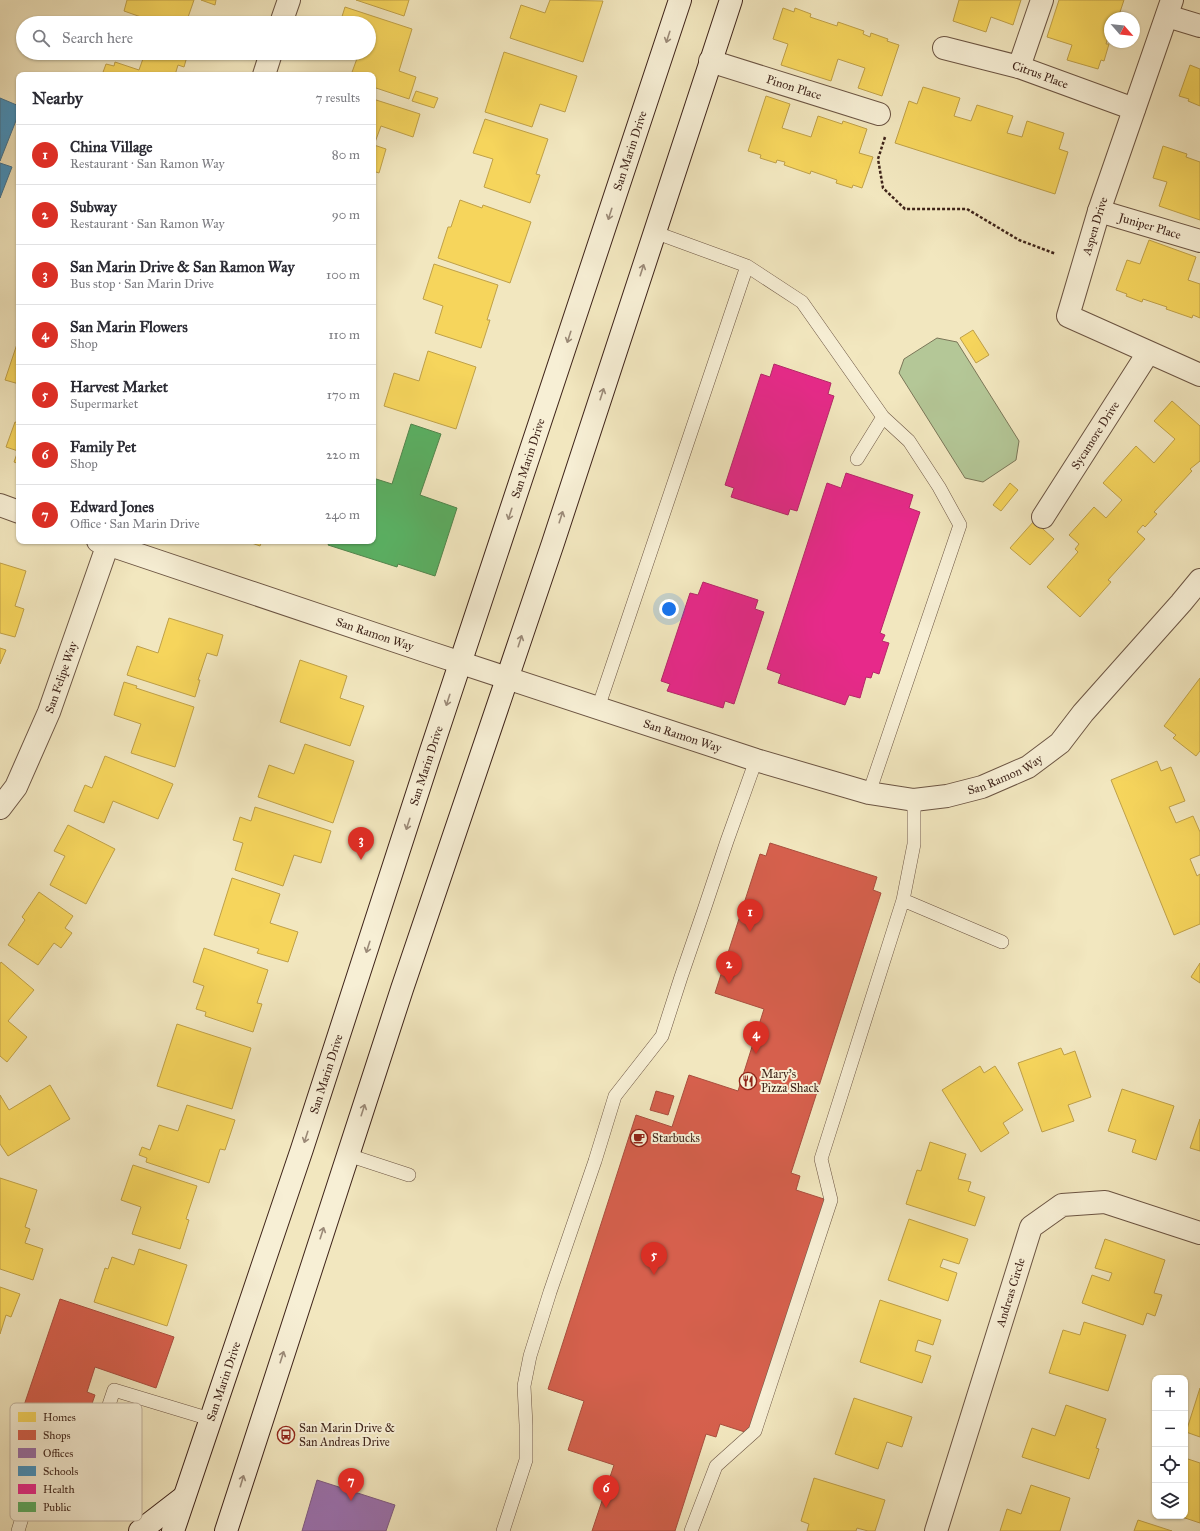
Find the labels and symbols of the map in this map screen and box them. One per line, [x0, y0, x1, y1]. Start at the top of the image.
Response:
north arrow [1104, 12, 1140, 48]
one-way arrow [664, 30, 671, 43]
street label: Citrus Place [1011, 59, 1070, 91]
street label: Pinon Place [765, 72, 823, 103]
street label: San Marin Drive [610, 109, 650, 192]
street label: Aspen Drive [1079, 195, 1111, 258]
one-way arrow [606, 207, 613, 220]
street label: Juniper Place [1115, 210, 1183, 242]
one-way arrow [639, 264, 646, 277]
one-way arrow [565, 331, 572, 344]
one-way arrow [598, 388, 606, 400]
street label: Sycamore Drive [1068, 398, 1122, 472]
street label: San Marin Drive [508, 417, 548, 500]
one-way arrow [506, 507, 514, 519]
one-way arrow [558, 512, 566, 524]
your location [659, 599, 679, 619]
street label: San Ramon Way [334, 615, 416, 654]
one-way arrow [517, 634, 524, 647]
street label: San Felipe Way [42, 639, 80, 715]
one-way arrow [444, 694, 452, 706]
street label: San Ramon Way [642, 716, 724, 755]
street label: San Marin Drive [407, 724, 446, 808]
street label: San Ramon Way [966, 751, 1046, 797]
one-way arrow [404, 817, 411, 830]
pin: 3 [348, 827, 374, 860]
pin: 1 [737, 899, 763, 932]
one-way arrow [364, 941, 371, 954]
pin: 2 [716, 951, 742, 984]
pin: 4 [743, 1021, 769, 1054]
street label: San Marin Drive [307, 1032, 346, 1116]
place label: Mary's Pizza Shack [761, 1067, 820, 1095]
restaurant icon: Mary's Pizza Shack [738, 1071, 758, 1091]
one-way arrow [360, 1103, 367, 1116]
cafe icon: Starbucks [629, 1128, 649, 1148]
one-way arrow [302, 1131, 309, 1144]
place label: Starbucks [652, 1131, 700, 1145]
one-way arrow [319, 1227, 326, 1240]
pin: 5 [641, 1242, 667, 1275]
street label: Andreas Circle [993, 1256, 1028, 1329]
street label: San Marin Drive [204, 1340, 243, 1423]
one-way arrow [279, 1350, 286, 1363]
legend [10, 1403, 142, 1521]
text: Homes [43, 1411, 76, 1424]
place label: San Marin Drive & San Andreas Drive [299, 1421, 395, 1449]
bus stop icon: San Marin Drive & San Andreas Drive [276, 1425, 296, 1445]
text: Shops [43, 1429, 71, 1442]
text: Offices [43, 1447, 73, 1460]
text: Schools [43, 1465, 78, 1478]
pin: 7 [338, 1468, 364, 1501]
one-way arrow [239, 1474, 246, 1487]
pin: 6 [593, 1475, 619, 1508]
text: Health [43, 1483, 75, 1496]
text: Public [43, 1501, 71, 1514]

